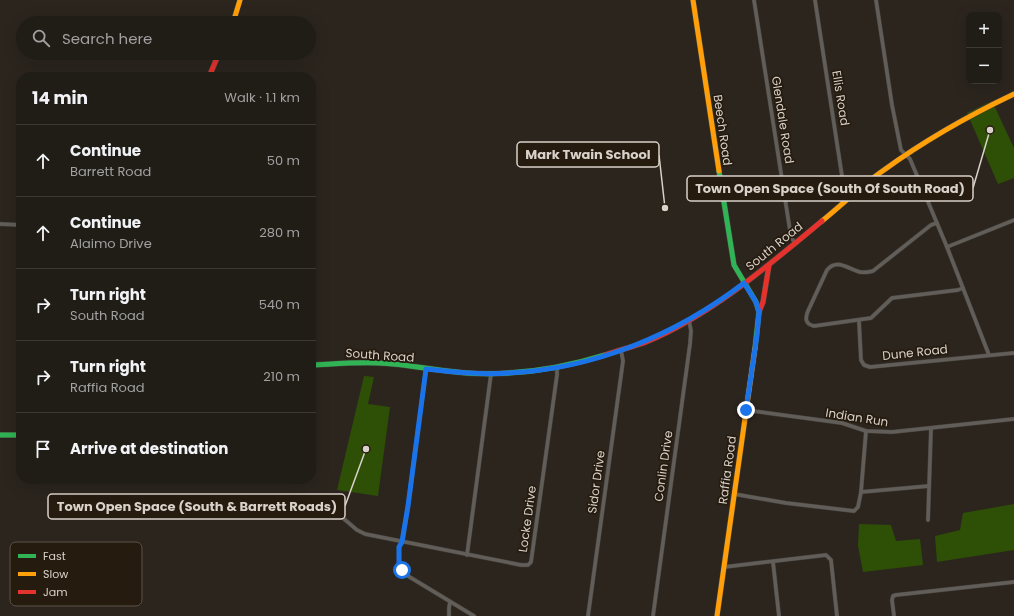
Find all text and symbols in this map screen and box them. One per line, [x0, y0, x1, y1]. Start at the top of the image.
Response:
map controls [966, 12, 1002, 84]
button: + [966, 12, 1002, 48]
search box [16, 16, 316, 60]
icon: search [30, 27, 52, 49]
text: Search here [62, 28, 152, 49]
button: − [966, 48, 1002, 84]
street label: Ellis Road [828, 69, 854, 127]
street label: Glendale Road [768, 75, 798, 165]
text: 14 min [32, 86, 88, 110]
text: Walk · 1.1 km [224, 88, 300, 107]
street label: Beech Road [710, 93, 736, 167]
text: Continue [70, 140, 141, 161]
callout: Mark Twain School [517, 142, 659, 167]
text: Mark Twain School [525, 145, 651, 164]
icon: ahead [32, 150, 54, 172]
text: 50 m [267, 151, 300, 170]
text: Barrett Road [70, 162, 151, 181]
callout: Town Open Space (South Of South Road) [687, 176, 973, 201]
text: Town Open Space (South Of South Road) [695, 179, 965, 198]
text: Continue [70, 212, 141, 233]
street label: South Road [742, 218, 806, 274]
icon: ahead [32, 222, 54, 244]
text: 280 m [259, 223, 300, 242]
text: Alaimo Drive [70, 234, 152, 253]
text: Turn right [70, 284, 146, 305]
icon: right [32, 294, 54, 316]
text: 540 m [259, 295, 300, 314]
text: South Road [70, 306, 145, 325]
street label: Dune Road [881, 340, 949, 364]
street label: South Road [345, 344, 415, 366]
text: Turn right [70, 356, 146, 377]
icon: right [32, 366, 54, 388]
text: 210 m [263, 367, 300, 386]
text: Raffia Road [70, 378, 145, 397]
route end [737, 401, 755, 419]
street label: Indian Run [824, 404, 890, 430]
street label: Conlin Drive [650, 429, 676, 503]
street label: Raffia Road [714, 435, 740, 505]
icon: arrive [32, 438, 54, 460]
text: Arrive at destination [70, 438, 228, 459]
street label: Sidor Drive [583, 449, 609, 515]
street label: Locke Drive [514, 485, 540, 553]
callout: Town Open Space (South & Barrett Roads) [48, 494, 345, 519]
text: Town Open Space (South & Barrett Roads) [57, 497, 337, 516]
legend [10, 542, 142, 606]
text: Fast [43, 548, 66, 564]
route start [393, 561, 411, 579]
text: Slow [43, 566, 68, 582]
text: Jam [43, 584, 68, 600]

